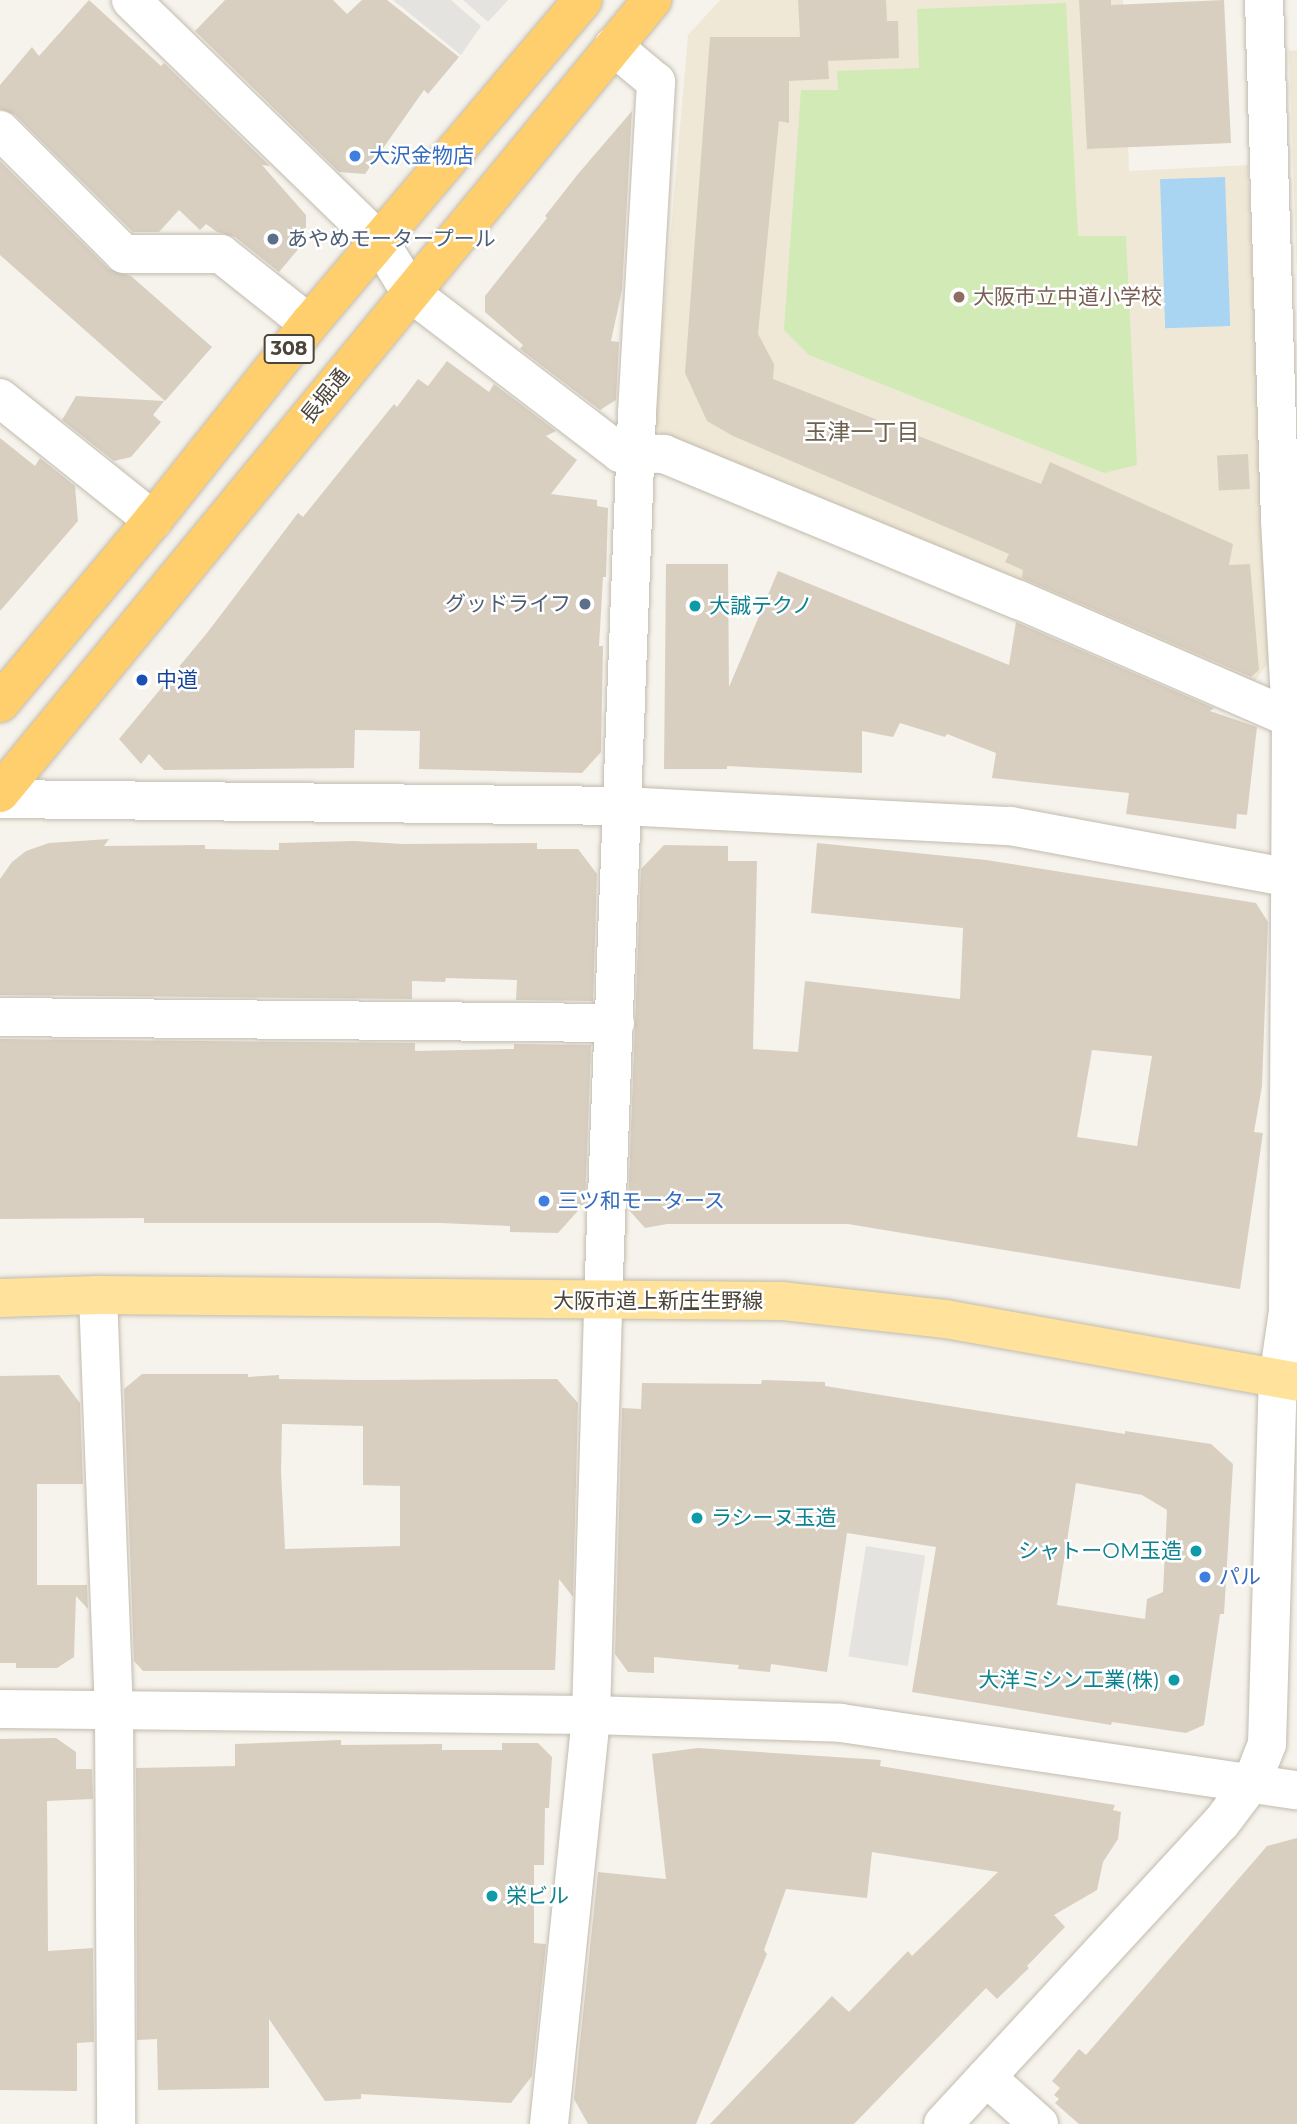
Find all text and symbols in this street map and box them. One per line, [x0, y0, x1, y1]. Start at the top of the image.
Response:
place label: 大沢金物店 [369, 143, 474, 169]
marker: 大沢金物店 [347, 148, 363, 164]
place label: あやめモータープール [287, 226, 497, 252]
marker: あやめモータープール [265, 231, 281, 247]
place label: 大阪市立中道小学校 [973, 284, 1162, 310]
marker: 大阪市立中道小学校 [951, 289, 967, 305]
road number: 308 [263, 334, 315, 364]
street label: 長堀通 [295, 364, 355, 428]
district label: 玉津一丁目 [805, 418, 919, 446]
place label: グッドライフ [445, 591, 571, 617]
place label: 大誠テクノ [709, 593, 814, 619]
marker: グッドライフ [577, 596, 593, 612]
marker: 大誠テクノ [687, 598, 703, 614]
place label: 中道 [156, 667, 198, 693]
marker: 中道 [134, 672, 150, 688]
place label: 三ツ和モータース [558, 1188, 726, 1214]
marker: 三ツ和モータース [536, 1193, 552, 1209]
street label: 大阪市道上新庄生野線 [553, 1288, 763, 1314]
place label: ラシーヌ玉造 [711, 1505, 837, 1531]
marker: ラシーヌ玉造 [689, 1510, 705, 1526]
place label: シャトーOM玉造 [1018, 1538, 1182, 1564]
marker: シャトーOM玉造 [1188, 1543, 1204, 1559]
place label: パル [1219, 1564, 1261, 1590]
marker: パル [1197, 1569, 1213, 1585]
place label: 大洋ミシン工業(株) [978, 1667, 1160, 1693]
marker: 大洋ミシン工業(株) [1166, 1672, 1182, 1688]
place label: 栄ビル [506, 1883, 569, 1909]
marker: 栄ビル [484, 1888, 500, 1904]

